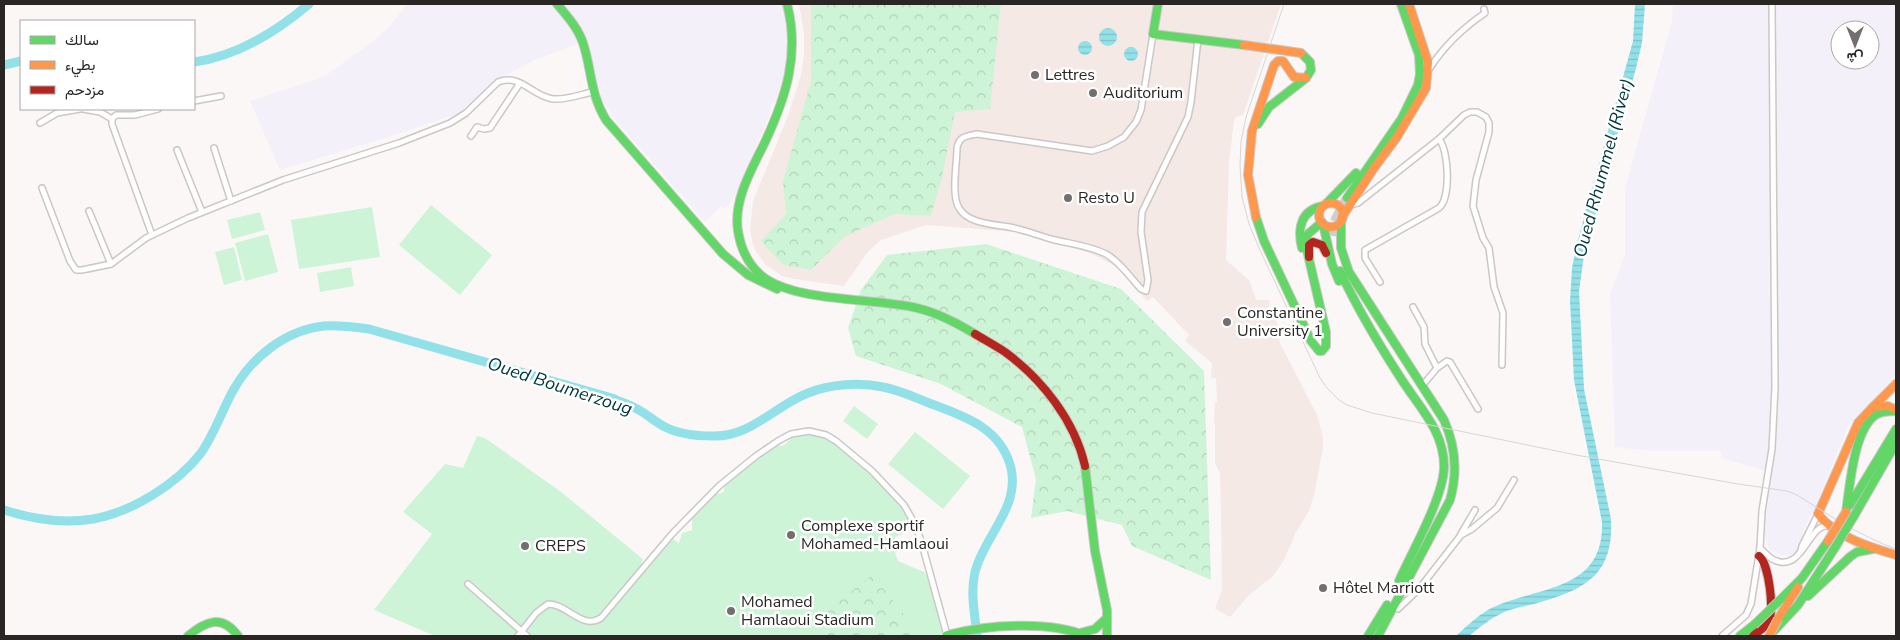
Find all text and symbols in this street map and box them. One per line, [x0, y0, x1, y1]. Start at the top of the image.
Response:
legend [20, 20, 195, 110]
north arrow [1830, 20, 1880, 70]
text: سالك [65, 30, 99, 50]
text: ش [1846, 48, 1863, 67]
text: بطيء [65, 55, 95, 78]
place label: Lettres [1045, 64, 1095, 86]
marker: Lettres [1029, 69, 1041, 81]
water label: Oued Rhummel (River) [1568, 76, 1638, 260]
text: مزدحم [65, 80, 104, 100]
place label: Auditorium [1103, 82, 1183, 104]
marker: Auditorium [1087, 87, 1099, 99]
place label: Resto U [1078, 187, 1135, 209]
marker: Resto U [1062, 192, 1074, 204]
place label: Constantine University 1 [1237, 302, 1323, 342]
marker: Constantine University 1 [1221, 316, 1233, 328]
water label: Oued Boumerzoug [484, 351, 636, 421]
place label: Complexe sportif Mohamed-Hamlaoui [801, 515, 949, 555]
marker: Complexe sportif Mohamed-Hamlaoui [785, 529, 797, 541]
place label: CREPS [535, 535, 586, 557]
marker: CREPS [519, 540, 531, 552]
place label: Hôtel Marriott [1333, 577, 1434, 599]
marker: Hôtel Marriott [1317, 582, 1329, 594]
place label: Mohamed Hamlaoui Stadium [741, 591, 874, 631]
marker: Mohamed Hamlaoui Stadium [725, 605, 737, 617]

